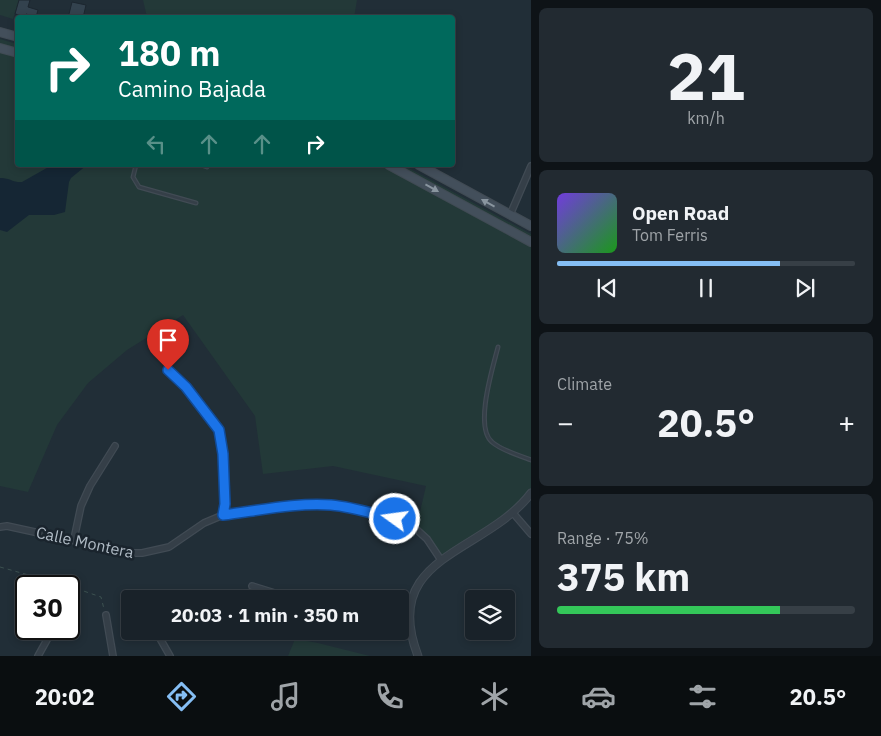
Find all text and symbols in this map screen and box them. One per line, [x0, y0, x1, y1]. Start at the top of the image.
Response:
text: 180 m [118, 30, 221, 76]
text: 21 [667, 33, 745, 118]
icon: right [35, 35, 100, 100]
text: Camino Bajada [118, 74, 266, 103]
text: km/h [687, 108, 725, 128]
icon: left [142, 130, 170, 158]
icon: ahead [195, 130, 223, 158]
icon: ahead [248, 130, 276, 158]
icon: right [301, 130, 329, 158]
one-way arrow [425, 184, 439, 192]
one-way arrow [481, 199, 495, 207]
text: Open Road [632, 201, 729, 225]
text: Tom Ferris [632, 225, 708, 245]
icon: previous [593, 274, 621, 302]
icon: pause [692, 274, 720, 302]
icon: next [791, 274, 819, 302]
pin [147, 319, 189, 370]
icon: arrive [154, 326, 182, 354]
text: Climate [557, 374, 612, 394]
text: 20.5° [657, 398, 755, 447]
text: − [557, 404, 574, 441]
text: + [838, 404, 855, 441]
position arrow [368, 492, 420, 544]
street label: Calle Montera [34, 522, 136, 562]
text: Range · 75% [557, 528, 649, 548]
text: 375 km [557, 552, 690, 601]
speed limit sign: 30 [15, 575, 80, 640]
map controls [465, 590, 515, 640]
button: layers [465, 590, 515, 640]
text: 20:03 · 1 min · 350 m [171, 603, 359, 627]
icon: directions [164, 679, 199, 714]
icon: music [268, 679, 303, 714]
icon: phone [372, 679, 407, 714]
icon: climate [477, 679, 512, 714]
icon: car [581, 679, 616, 714]
icon: filters [685, 679, 720, 714]
text: 20:02 [35, 682, 95, 711]
text: 20.5° [790, 682, 846, 711]

